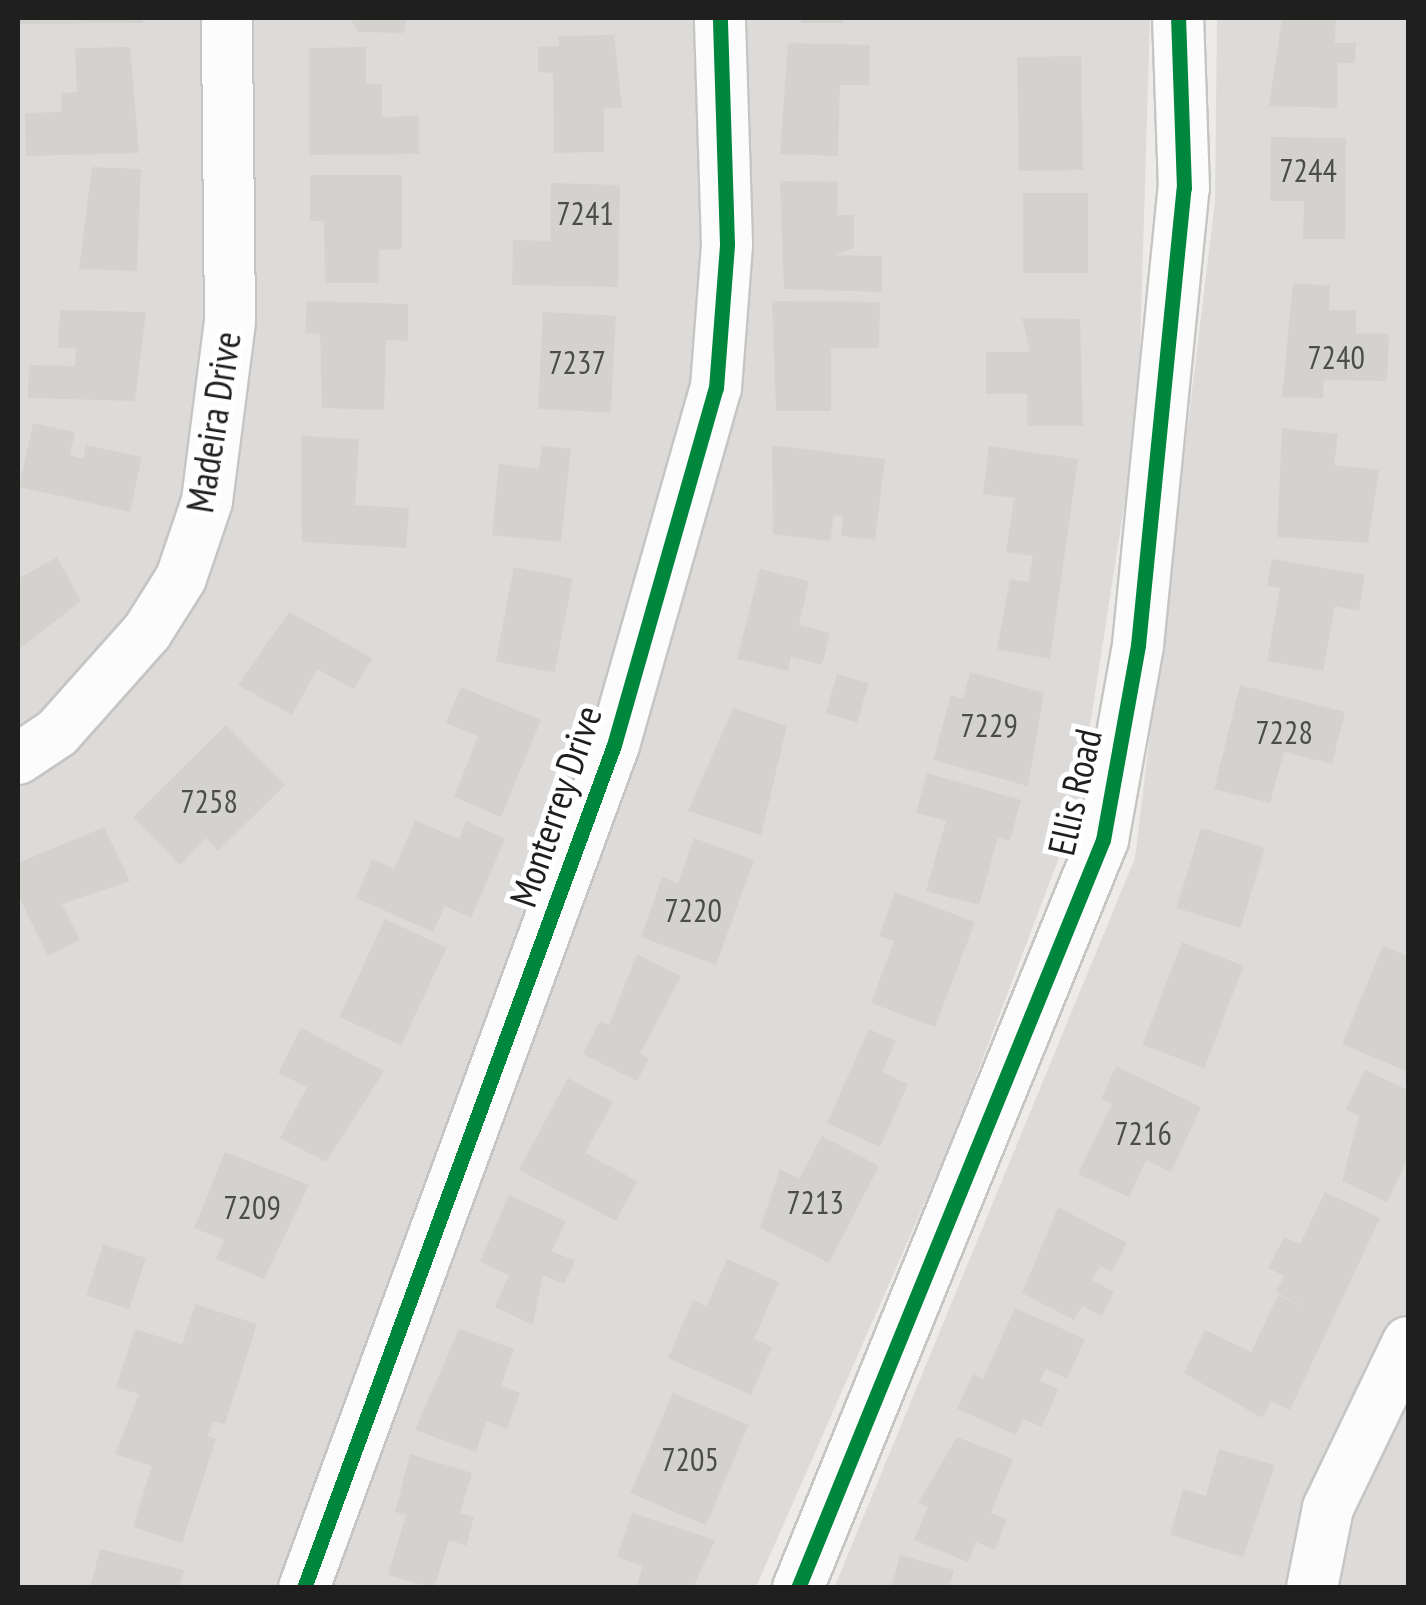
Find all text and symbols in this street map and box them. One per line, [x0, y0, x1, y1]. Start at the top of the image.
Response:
house number: 7244 [1279, 151, 1337, 189]
house number: 7241 [556, 194, 614, 232]
street label: Madeira Drive [176, 328, 250, 516]
house number: 7240 [1307, 338, 1365, 376]
house number: 7237 [548, 343, 606, 381]
street label: Monterrey Drive [499, 699, 611, 913]
house number: 7229 [960, 706, 1018, 744]
house number: 7228 [1255, 713, 1313, 751]
street label: Ellis Road [1037, 725, 1111, 859]
house number: 7258 [180, 782, 238, 820]
house number: 7220 [664, 891, 722, 929]
house number: 7216 [1114, 1114, 1172, 1152]
house number: 7213 [786, 1183, 844, 1221]
house number: 7209 [223, 1188, 281, 1226]
house number: 7205 [661, 1440, 719, 1478]

